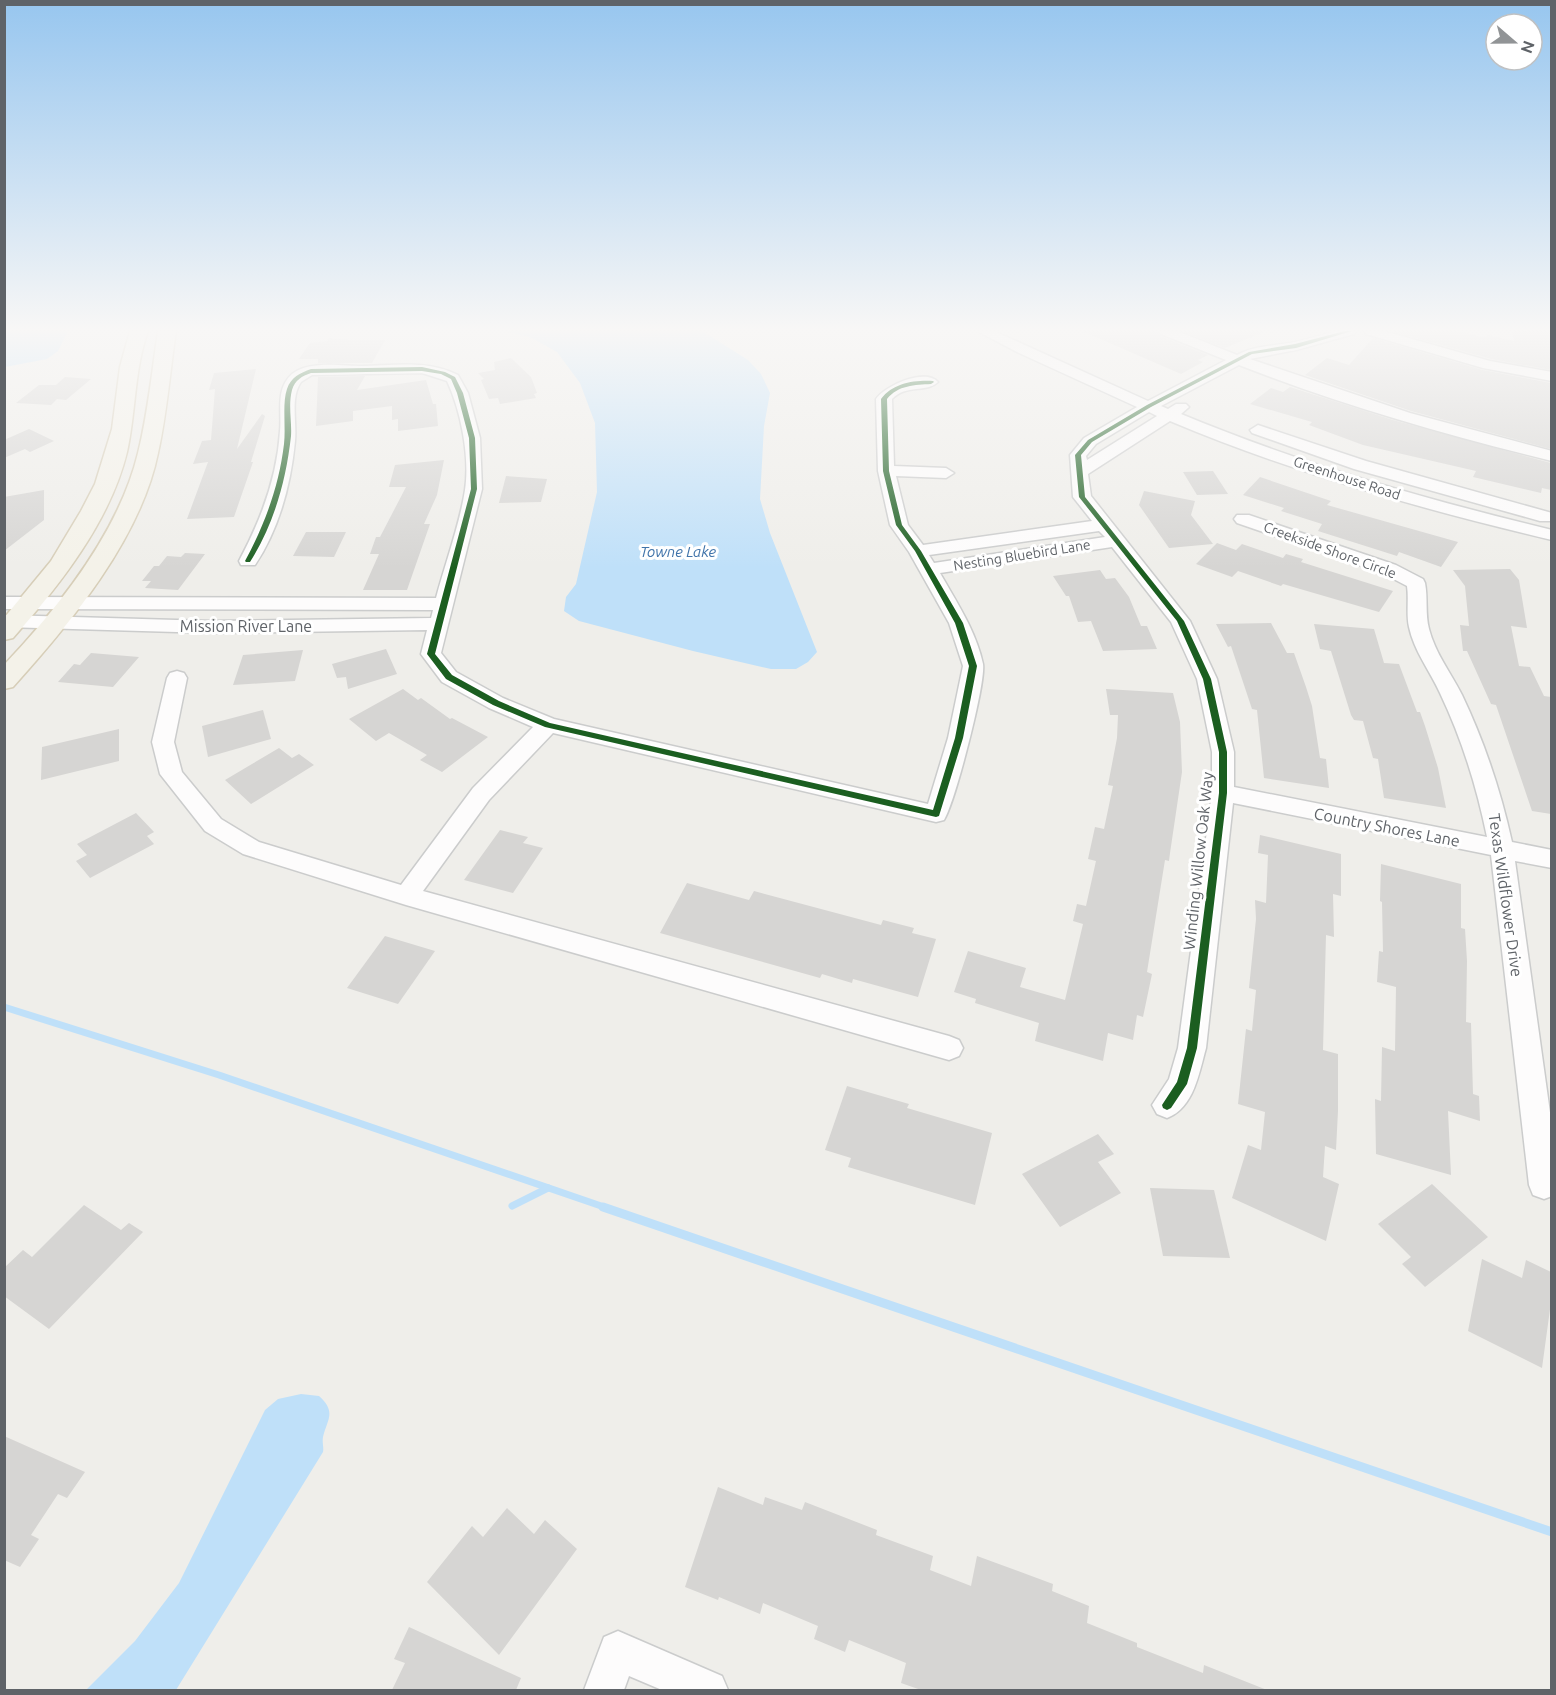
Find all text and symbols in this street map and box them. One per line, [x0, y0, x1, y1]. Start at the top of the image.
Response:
north arrow [1484, 12, 1544, 72]
text: N [1518, 38, 1539, 56]
street label: Greenhouse Road [1292, 453, 1402, 503]
street label: Creekside Shore Circle [1262, 519, 1398, 581]
street label: Nesting Bluebird Lane [952, 536, 1092, 574]
water label: Towne Lake [640, 543, 717, 560]
street label: Mission River Lane [180, 617, 312, 635]
street label: Winding Willow Oak Way [1180, 771, 1216, 951]
street label: Country Shores Lane [1313, 804, 1461, 850]
street label: Texas Wildflower Drive [1486, 812, 1526, 978]

